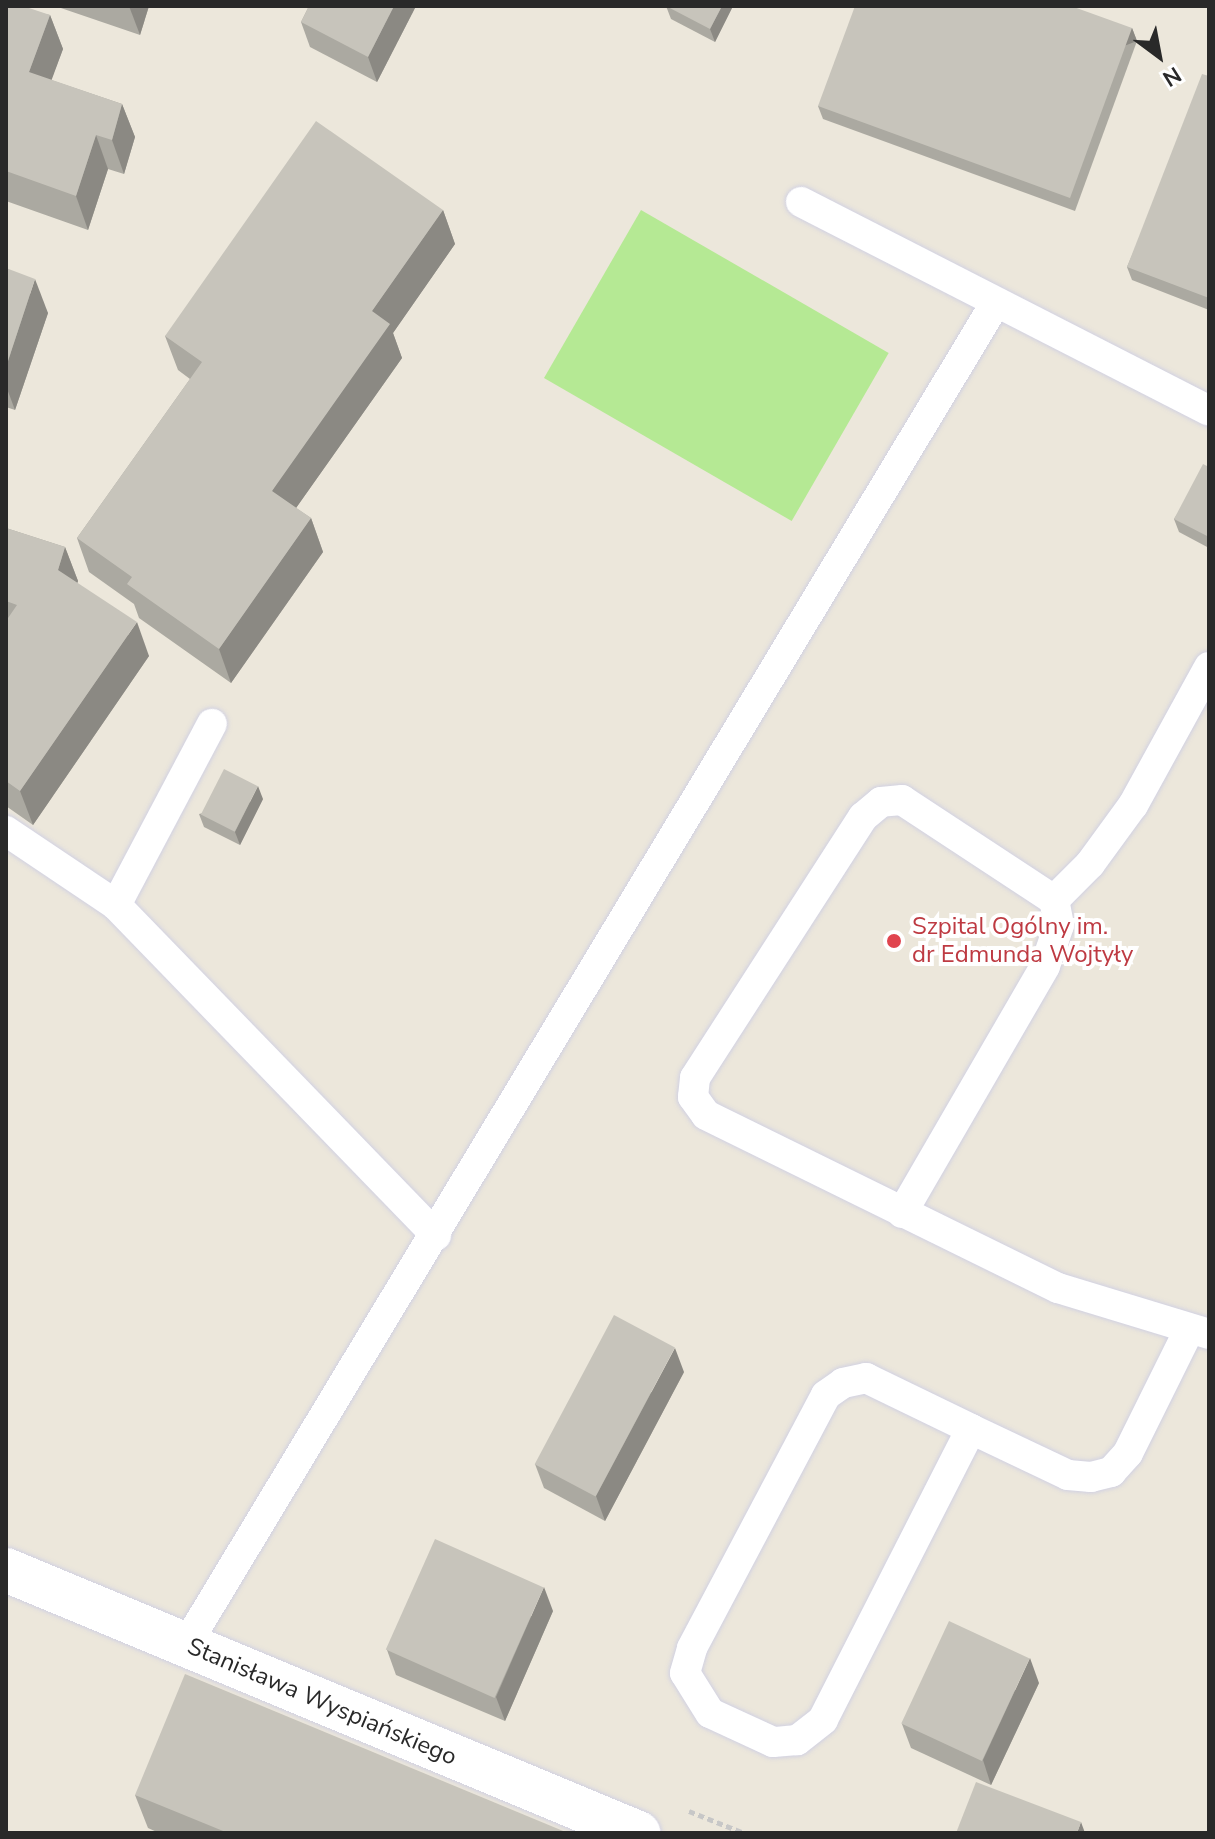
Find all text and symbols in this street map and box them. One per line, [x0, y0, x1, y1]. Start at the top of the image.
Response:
north arrow [1119, 16, 1199, 96]
text: N [1157, 59, 1187, 93]
place label: Szpital Ogólny im. dr Edmunda Wojtyły [912, 913, 1133, 969]
marker: Szpital Ogólny im. dr Edmunda Wojtyły [883, 930, 905, 952]
street label: Stanisława Wyspiańskiego [183, 1632, 461, 1772]

